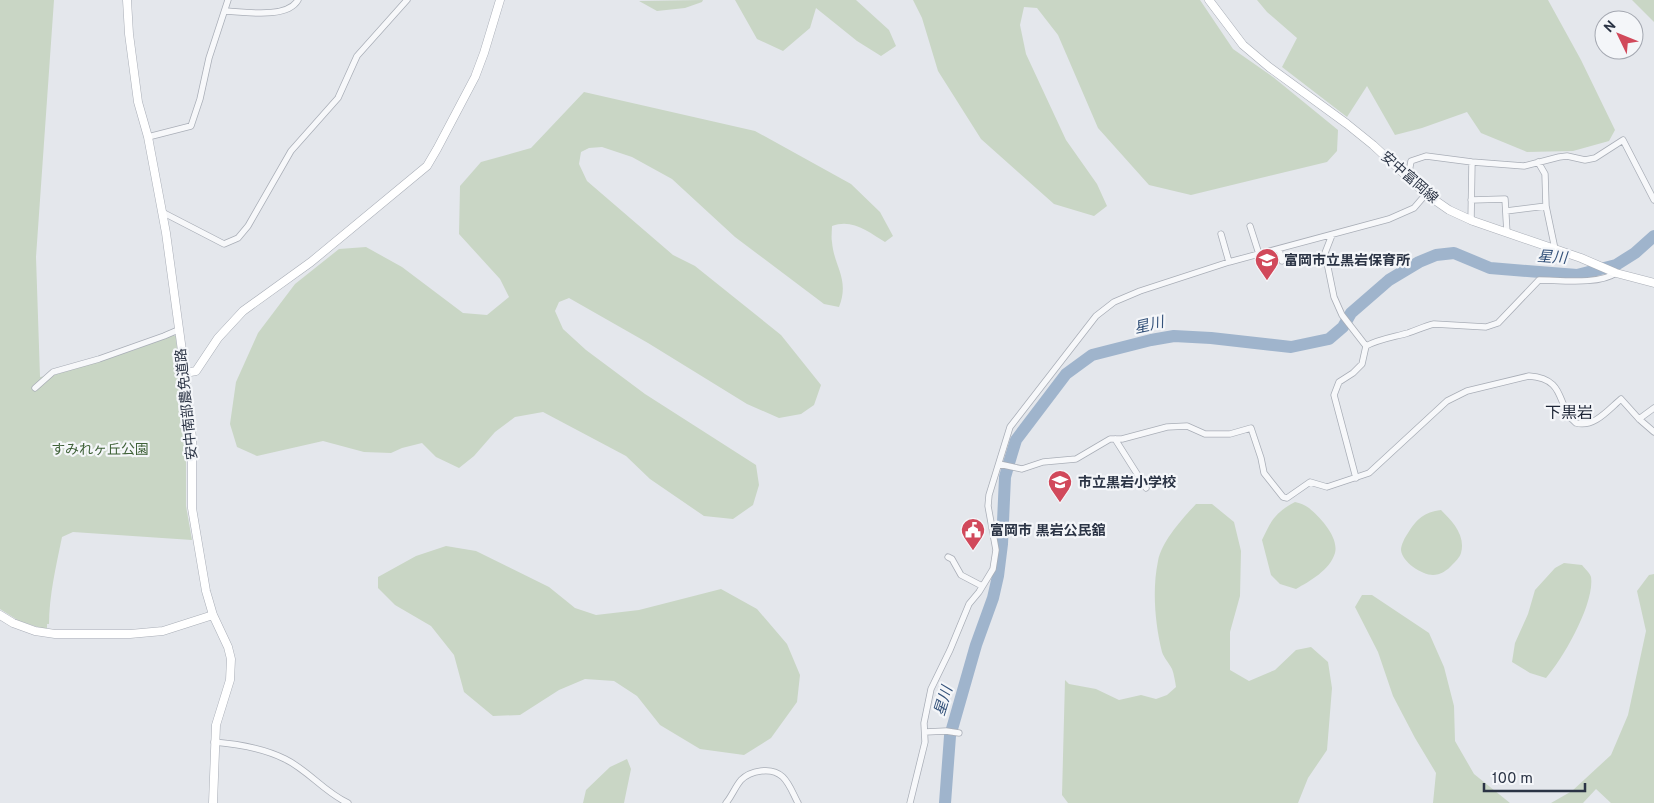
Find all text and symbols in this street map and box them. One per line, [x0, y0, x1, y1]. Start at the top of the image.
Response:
north arrow [1594, 10, 1644, 60]
text: N [1601, 18, 1620, 37]
street label: 安中富岡線 [1377, 149, 1441, 208]
school or university icon: 富岡市立黒岩保育所 [1254, 247, 1280, 281]
water label: 星川 [1536, 248, 1570, 269]
place label: 富岡市立黒岩保育所 [1284, 253, 1410, 270]
water label: 星川 [1133, 313, 1168, 339]
street label: 安中南部農免道路 [173, 347, 202, 460]
district label: 下黒岩 [1545, 404, 1593, 424]
park label: すみれヶ丘公園 [51, 442, 149, 459]
school or university icon: 市立黒岩小学校 [1047, 469, 1073, 503]
place label: 市立黒岩小学校 [1078, 475, 1176, 492]
public building icon: 富岡市 黒岩公民舘 [960, 517, 986, 551]
place label: 富岡市 黒岩公民舘 [990, 523, 1106, 540]
water label: 星川 [931, 682, 958, 719]
scale bar [1484, 760, 1585, 792]
text: 100 m [1492, 770, 1533, 789]

